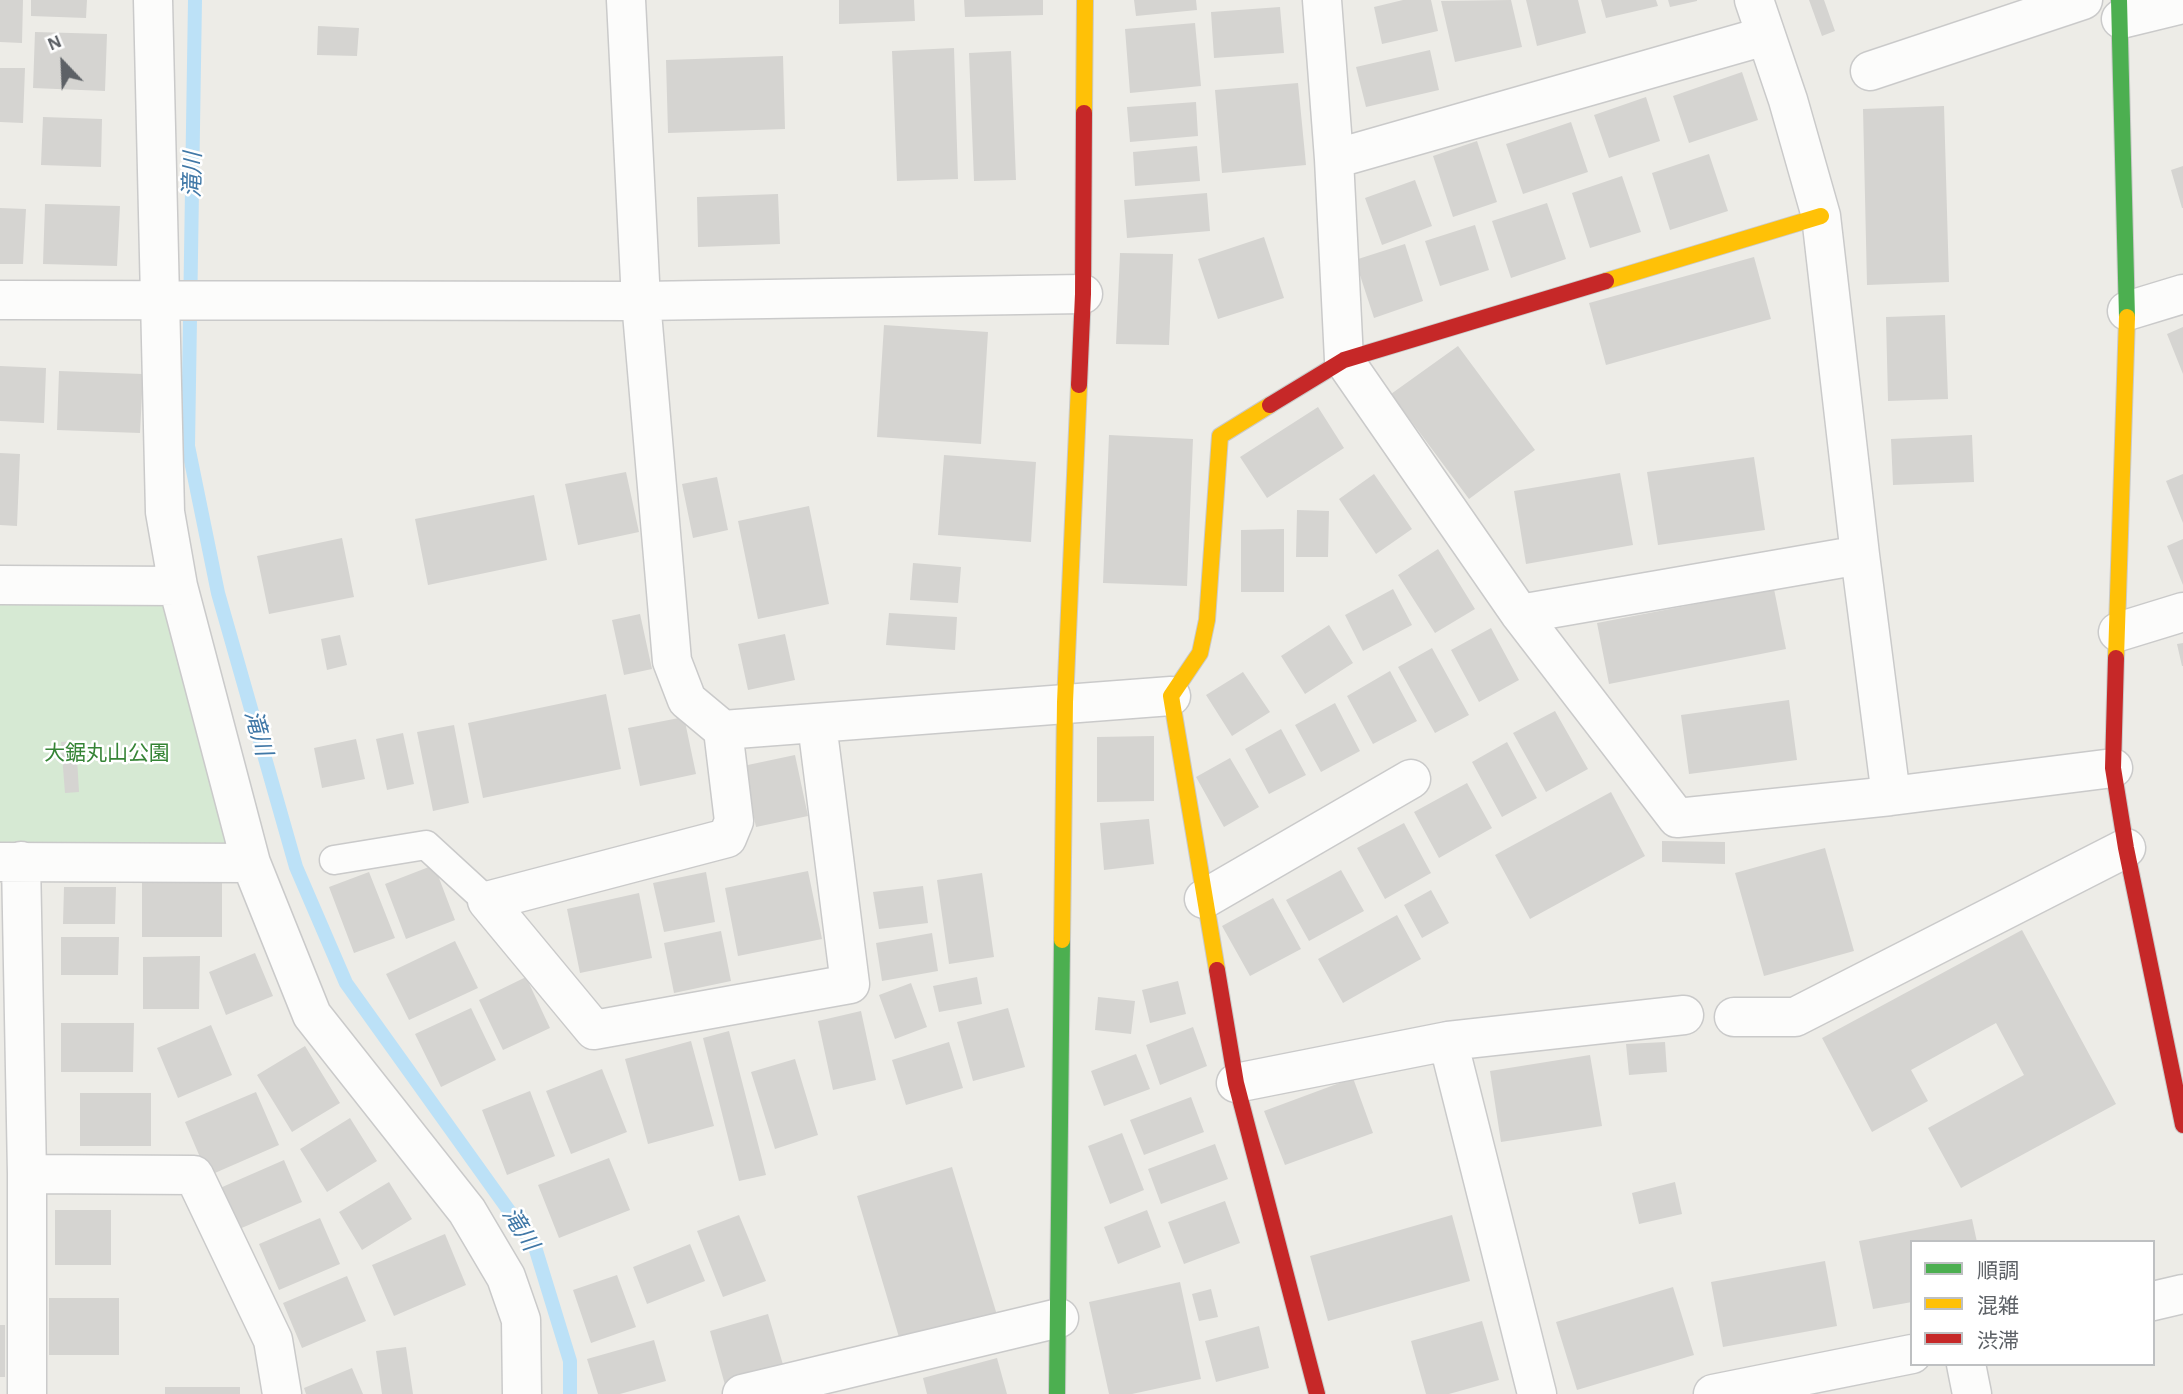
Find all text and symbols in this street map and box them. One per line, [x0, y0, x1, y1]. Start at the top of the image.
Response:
north arrow [28, 28, 98, 98]
text: N [45, 32, 64, 55]
water label: 滝川 [179, 152, 207, 198]
water label: 滝川 [238, 707, 278, 759]
park label: 大鋸丸山公園 [44, 741, 170, 767]
water label: 滝川 [496, 1202, 544, 1256]
legend [1910, 1240, 2155, 1366]
text: 順調 [1977, 1261, 2019, 1282]
text: 混雑 [1977, 1296, 2019, 1317]
text: 渋滞 [1977, 1331, 2019, 1352]

